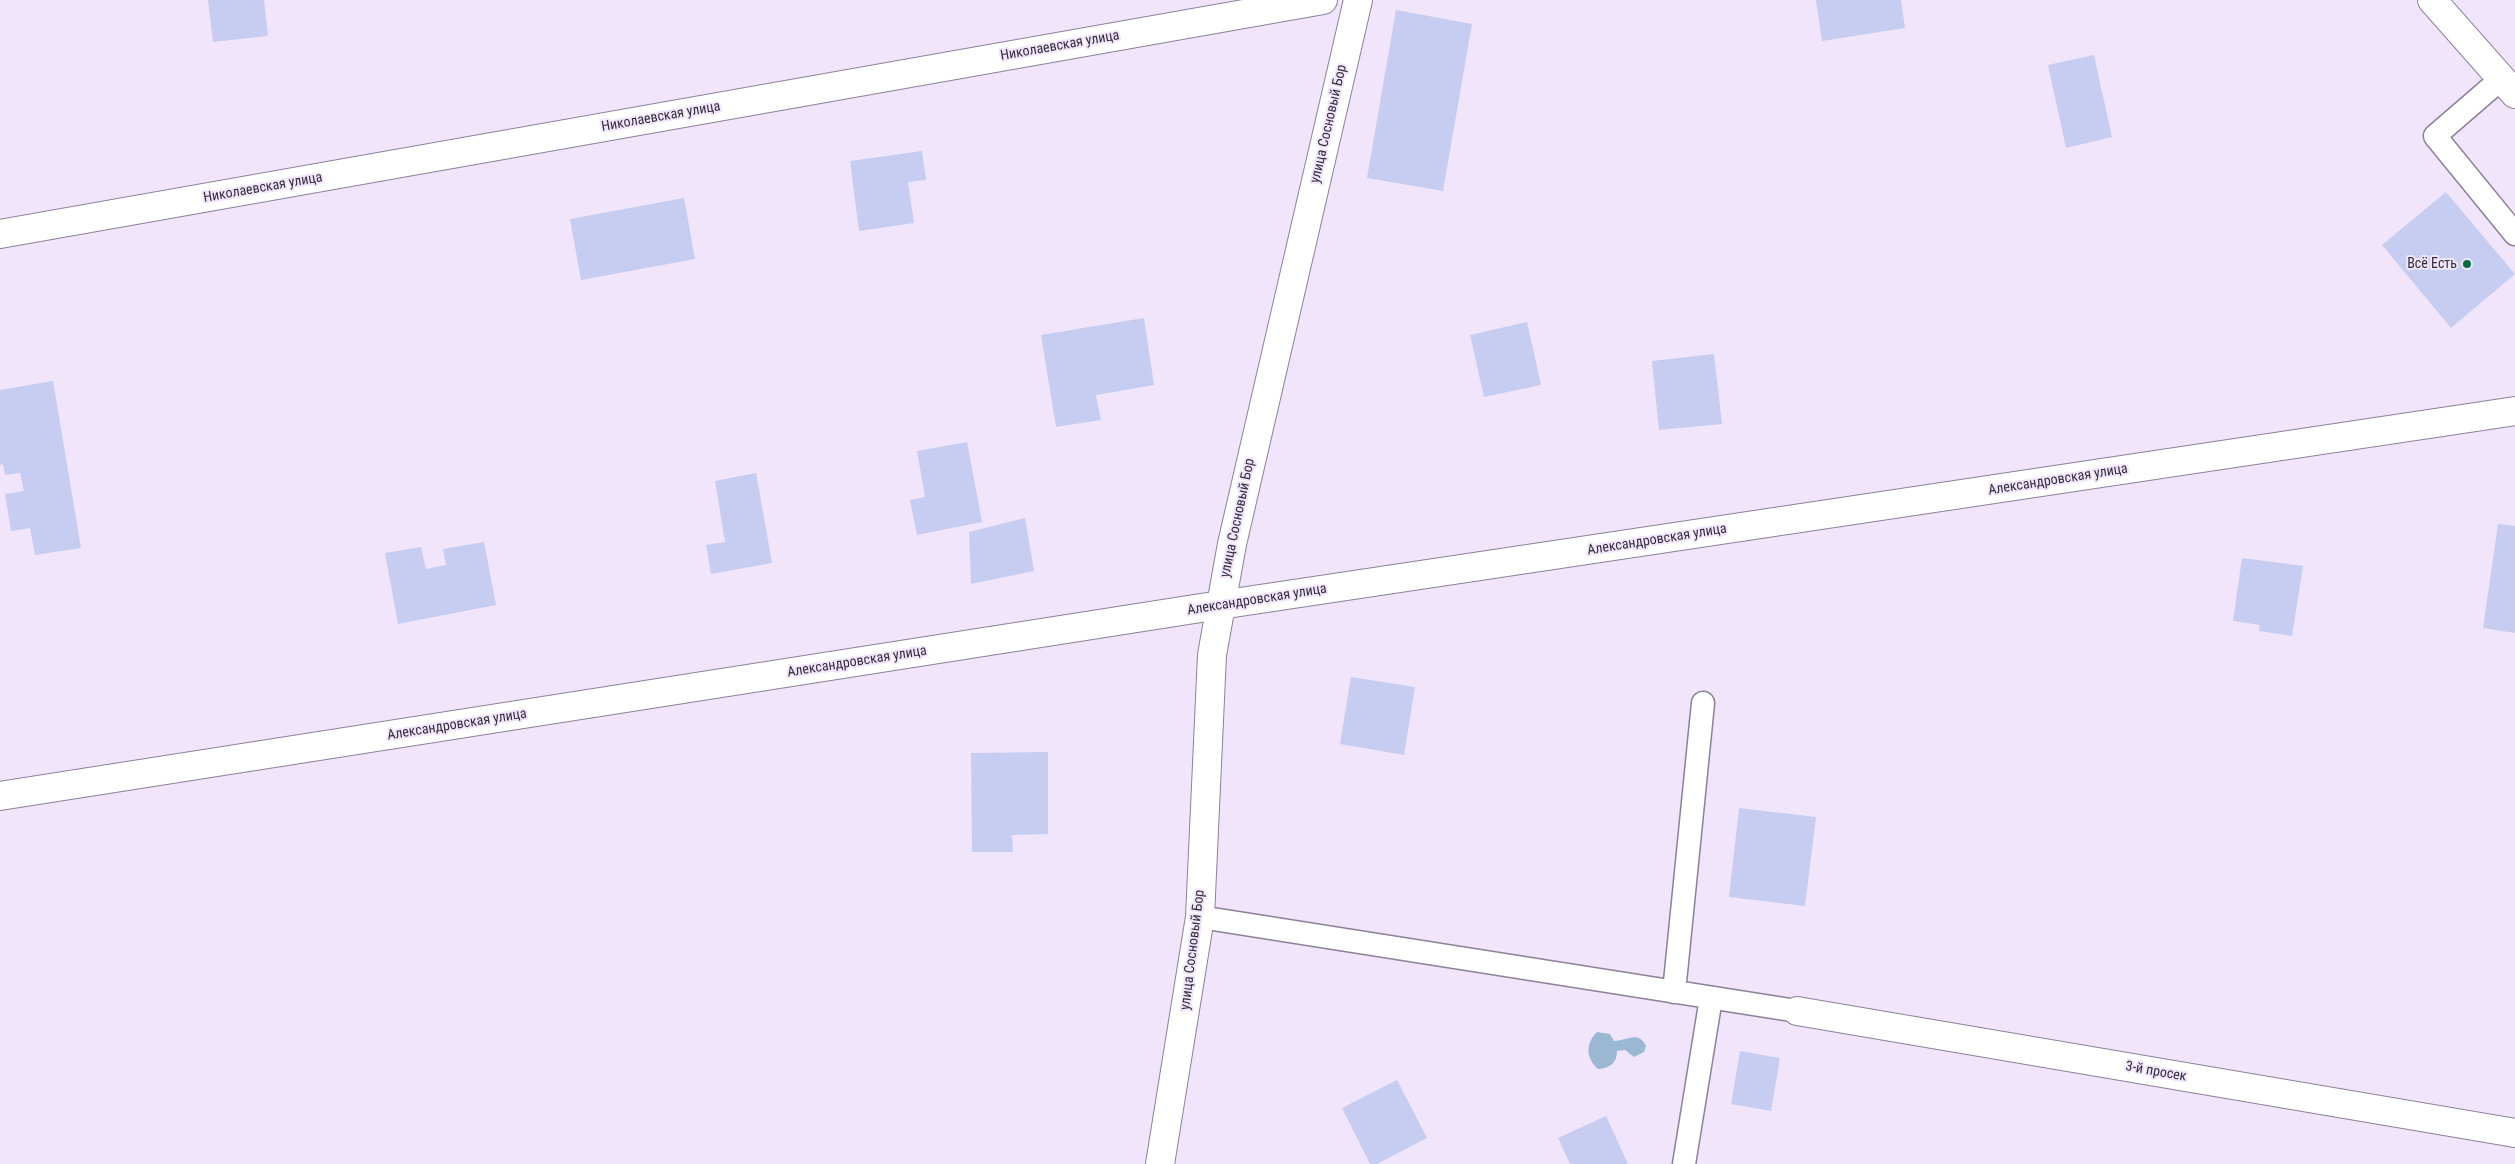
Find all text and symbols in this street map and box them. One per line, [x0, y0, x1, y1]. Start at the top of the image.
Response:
street label: Николаевская улица [999, 27, 1121, 65]
street label: улица Сосновый Бор [1307, 63, 1351, 185]
street label: Николаевская улица [600, 98, 722, 136]
street label: Николаевская улица [202, 169, 324, 207]
place label: Всё Есть [2407, 256, 2457, 272]
marker: Всё Есть [2461, 258, 2473, 270]
street label: улица Сосновый Бор [1217, 457, 1259, 579]
street label: Александровская улица [1987, 461, 2129, 499]
street label: Александровская улица [1586, 521, 1728, 559]
street label: Александровская улица [1186, 581, 1328, 619]
street label: Александровская улица [786, 643, 928, 681]
street label: Александровская улица [386, 706, 528, 744]
street label: улица Сосновый Бор [1177, 889, 1209, 1011]
street label: 3-й просек [2124, 1058, 2188, 1086]

